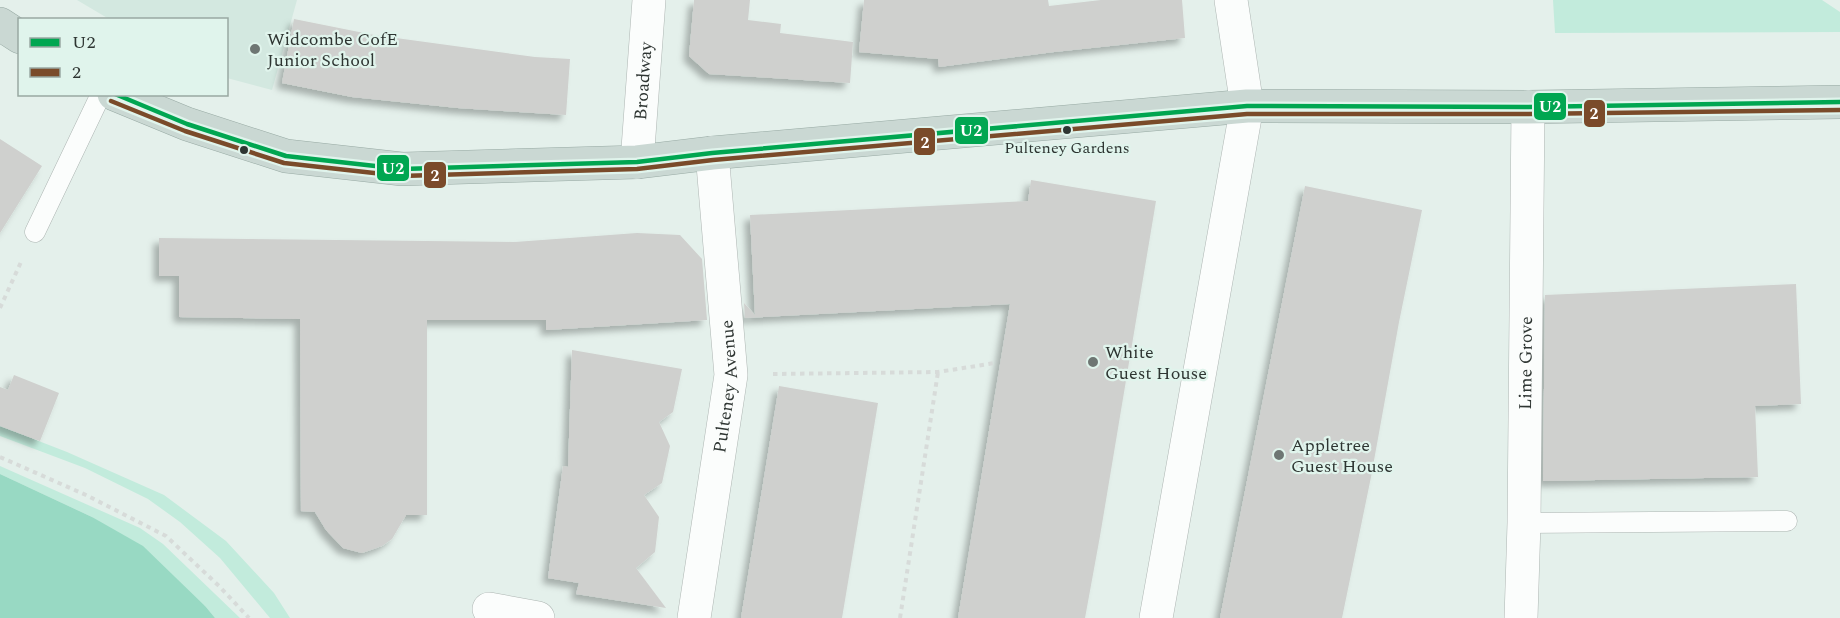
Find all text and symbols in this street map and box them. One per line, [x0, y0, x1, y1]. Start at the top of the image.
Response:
legend [18, 18, 228, 96]
place label: Widcombe CofE Junior School [267, 26, 398, 74]
text: U2 [72, 29, 96, 56]
street label: Broadway [627, 40, 659, 121]
marker: Widcombe CofE Junior School [248, 42, 262, 56]
text: 2 [72, 59, 81, 86]
line badge: U2 [1533, 92, 1567, 121]
text: U2 [1539, 95, 1561, 119]
line badge: 2 [1583, 99, 1606, 128]
text: 2 [1590, 102, 1599, 126]
line badge: U2 [954, 116, 989, 145]
text: U2 [960, 119, 982, 143]
marker: Pulteney Gardens [1061, 124, 1073, 136]
line badge: 2 [913, 127, 936, 156]
text: 2 [921, 131, 930, 155]
place label: Pulteney Gardens [1004, 136, 1130, 160]
unlabelled marker [238, 144, 250, 156]
line badge: U2 [376, 154, 410, 182]
text: U2 [382, 157, 404, 181]
line badge: 2 [423, 161, 447, 189]
text: 2 [431, 164, 440, 188]
street label: Lime Grove [1512, 316, 1539, 410]
street label: Pulteney Avenue [706, 319, 745, 455]
place label: White Guest House [1105, 339, 1207, 387]
marker: White Guest House [1086, 355, 1100, 369]
place label: Appletree Guest House [1291, 432, 1393, 480]
marker: Appletree Guest House [1272, 448, 1286, 462]

